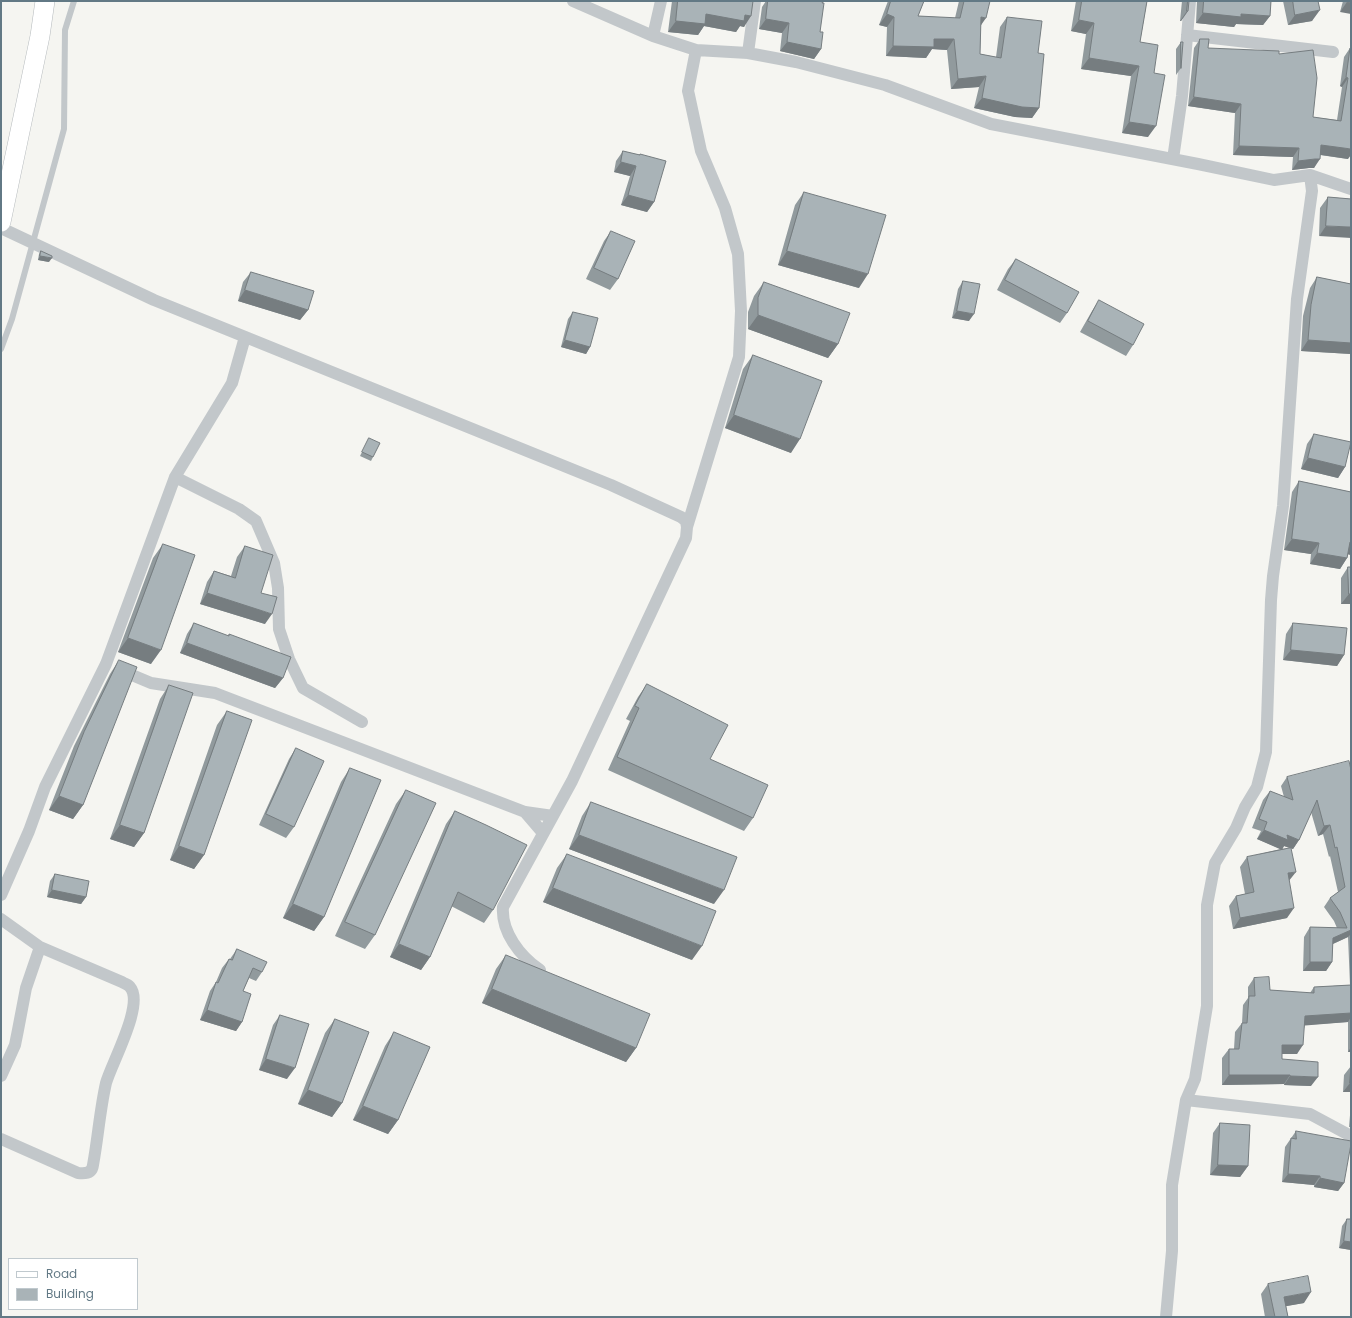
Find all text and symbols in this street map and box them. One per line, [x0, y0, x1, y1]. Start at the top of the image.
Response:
legend [8, 1258, 138, 1310]
text: Road [46, 1265, 77, 1282]
text: Building [46, 1285, 94, 1302]

